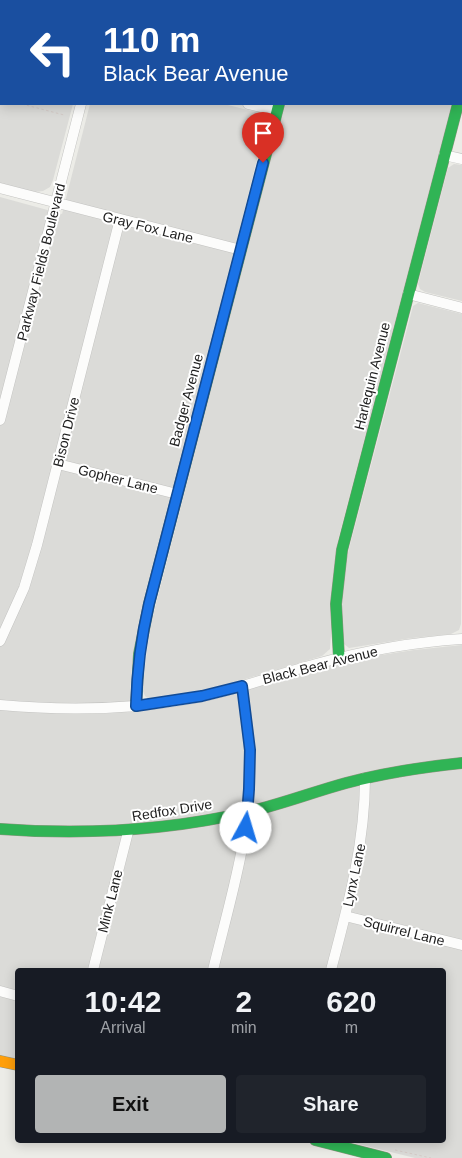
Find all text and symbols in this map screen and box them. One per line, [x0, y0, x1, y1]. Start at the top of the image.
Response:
icon: left [20, 20, 85, 85]
text: 110 m [103, 20, 200, 59]
text: Black Bear Avenue [103, 61, 289, 86]
pin [242, 112, 284, 163]
icon: arrive [249, 119, 277, 147]
street label: Parkway Fields Boulevard [14, 182, 68, 342]
street label: Gray Fox Lane [101, 208, 195, 246]
street label: Harlequin Avenue [351, 320, 393, 431]
street label: Badger Avenue [166, 352, 206, 448]
street label: Bison Drive [50, 395, 82, 469]
street label: Gopher Lane [76, 461, 160, 497]
street label: Black Bear Avenue [261, 643, 379, 687]
street label: Redfox Drive [131, 796, 213, 824]
position arrow [219, 801, 271, 853]
street label: Lynx Lane [340, 842, 369, 908]
street label: Mink Lane [94, 868, 126, 934]
street label: Squirrel Lane [362, 913, 447, 949]
text: 10:42 [85, 985, 161, 1018]
text: 2 [235, 985, 252, 1018]
text: 620 [326, 985, 376, 1018]
text: Arrival [100, 1019, 146, 1036]
text: min [231, 1019, 257, 1036]
text: m [345, 1019, 358, 1036]
button: Exit [35, 1075, 226, 1133]
button: Share [236, 1075, 426, 1133]

